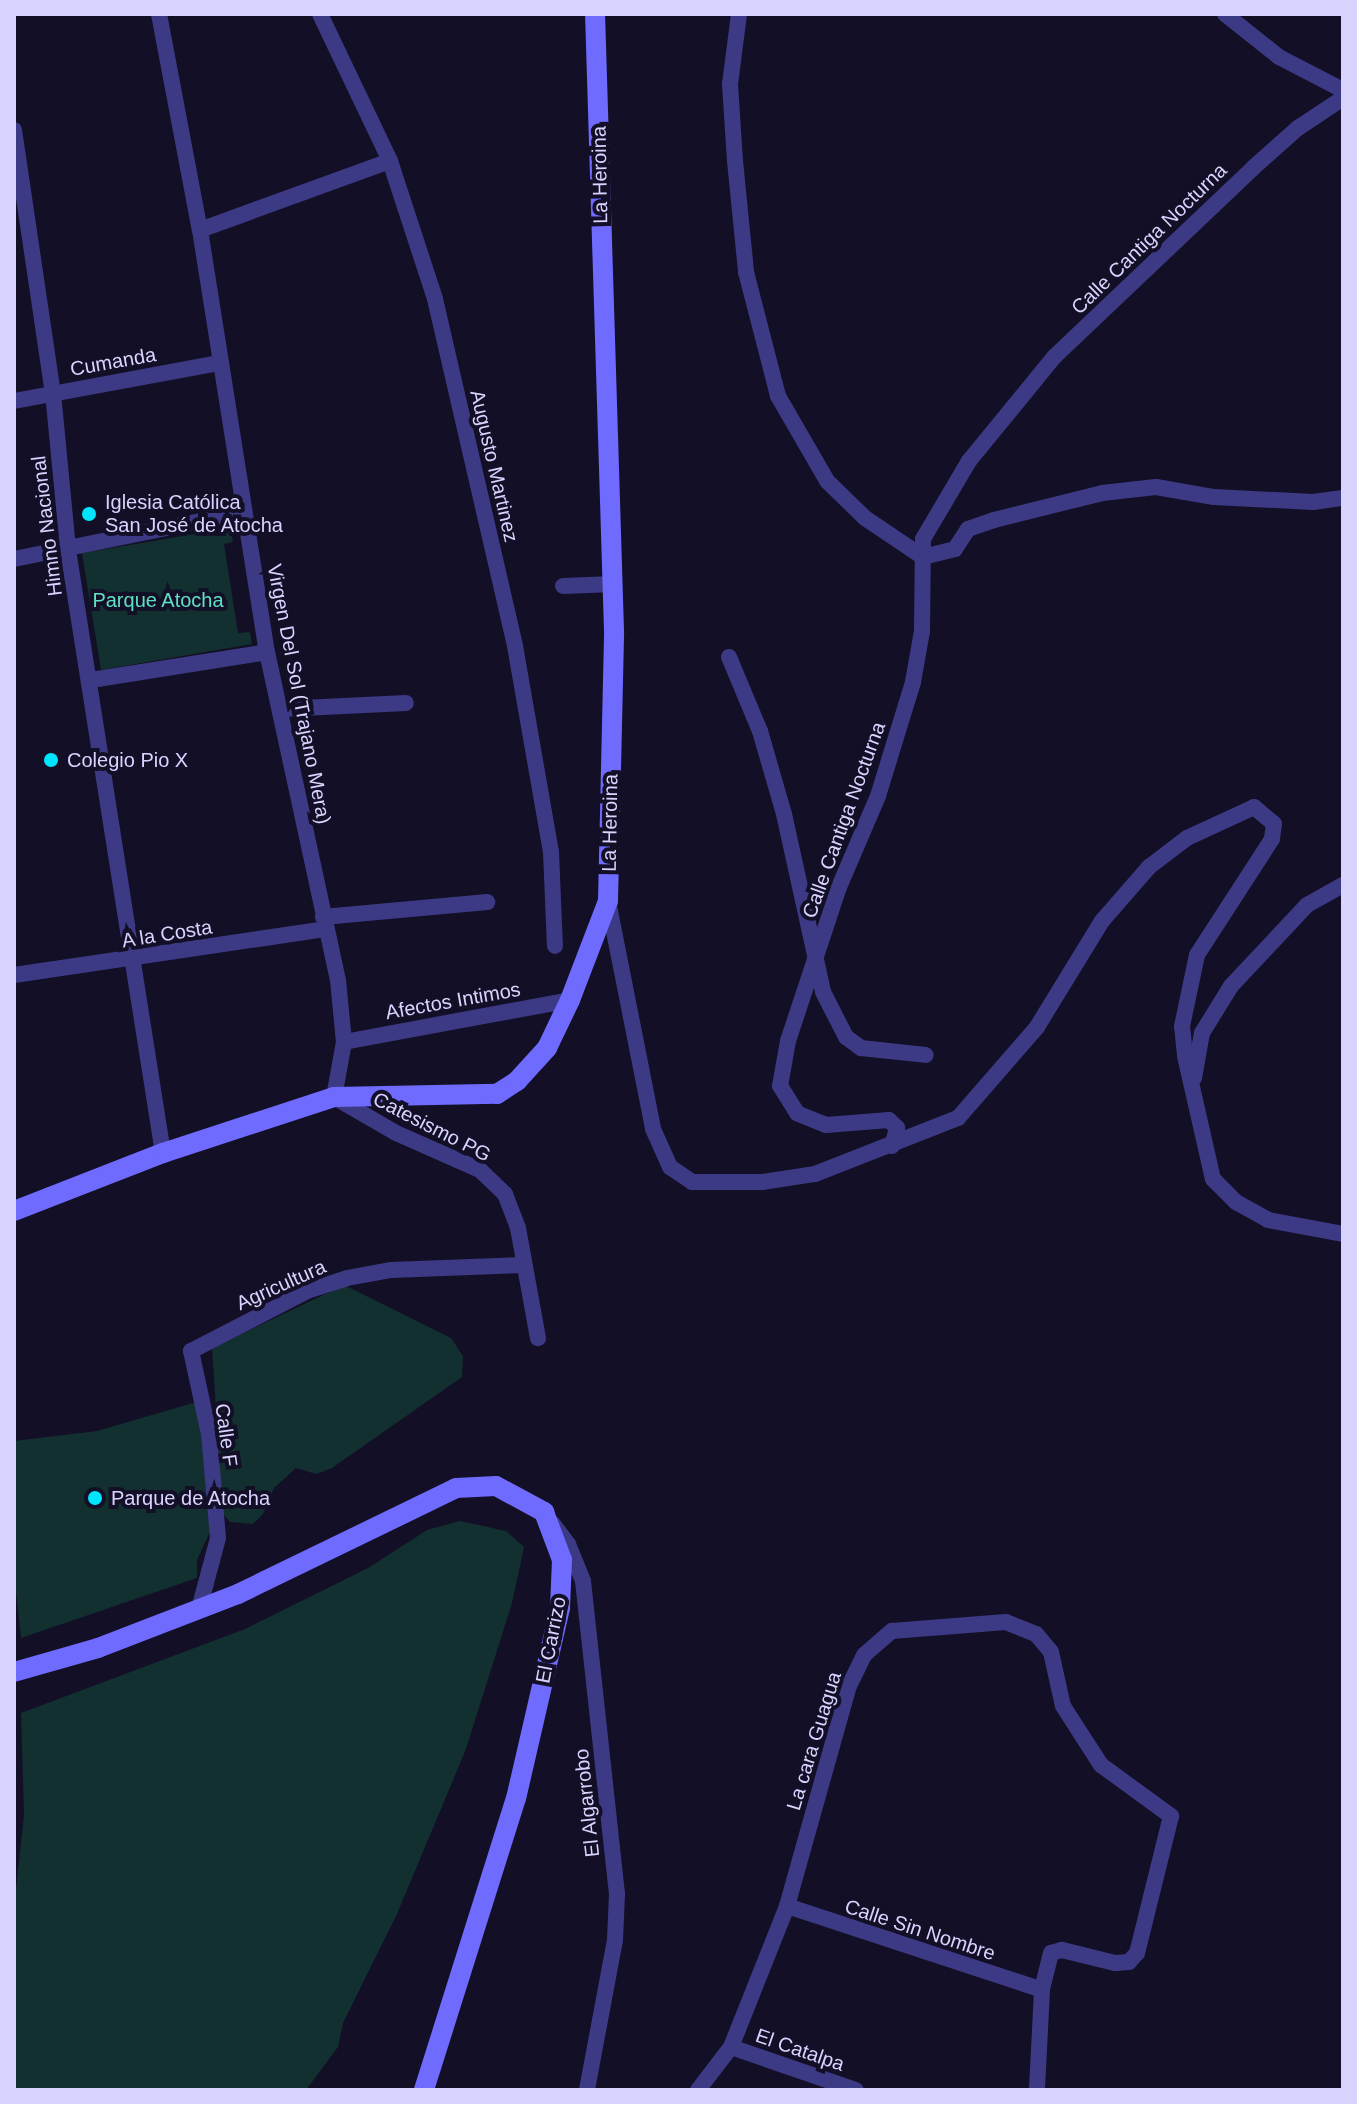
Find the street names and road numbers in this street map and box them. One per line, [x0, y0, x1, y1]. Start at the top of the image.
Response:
street label: La Heroina [587, 126, 613, 224]
street label: Calle Cantiga Nocturna [1066, 159, 1232, 319]
street label: Cumanda [68, 343, 158, 381]
street label: Augusto Martinez [465, 387, 523, 545]
street label: Himno Nacional [26, 454, 68, 598]
street label: Virgen Del Sol (Trajano Mera) [262, 562, 336, 826]
street label: Calle Cantiga Nocturna [797, 719, 891, 921]
street label: La Heroina [597, 774, 623, 872]
street label: A la Costa [120, 915, 214, 953]
street label: Afectos Intimos [384, 977, 522, 1025]
street label: Catesismo PG [369, 1087, 495, 1167]
street label: Agricultura [232, 1255, 330, 1315]
street label: Calle F [210, 1402, 242, 1468]
street label: El Carrizo [531, 1595, 571, 1685]
street label: La cara Guagua [782, 1669, 846, 1813]
street label: El Algarrobo [569, 1747, 605, 1859]
street label: Calle Sin Nombre [842, 1894, 998, 1966]
street label: El Catalpa [752, 2024, 848, 2076]

